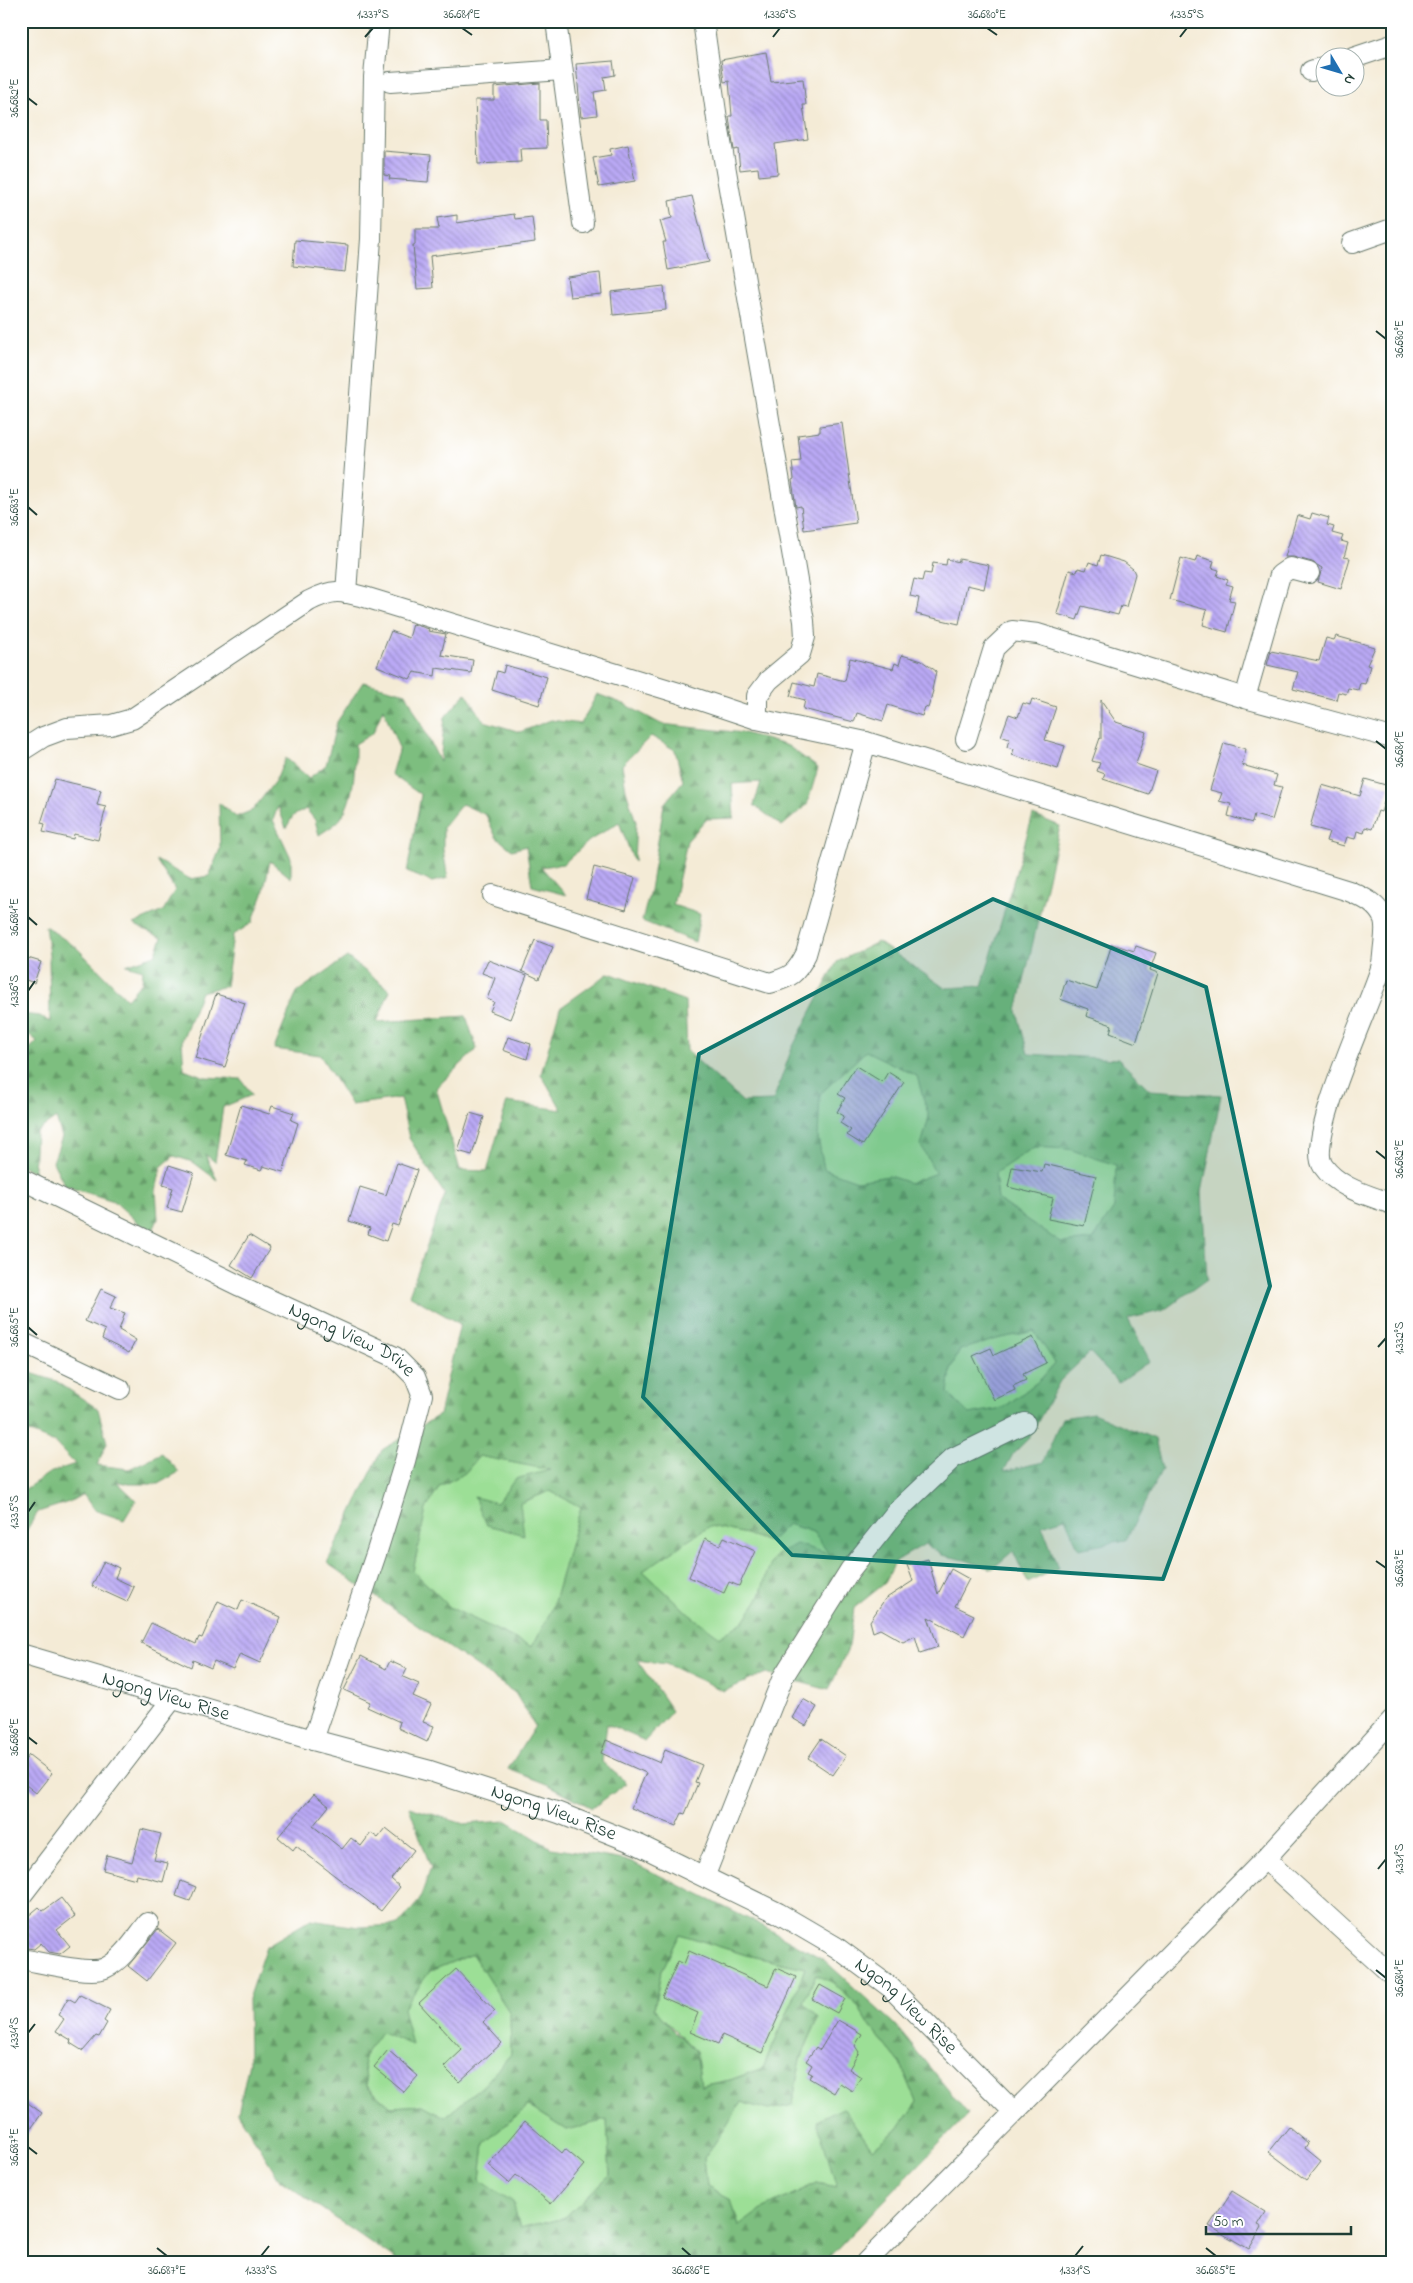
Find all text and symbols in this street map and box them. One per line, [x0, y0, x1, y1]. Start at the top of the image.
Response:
text: 1.337°S [357, 6, 389, 24]
text: 36.681°E [444, 6, 480, 24]
text: 1.336°S [764, 6, 796, 24]
text: 36.680°E [968, 6, 1006, 24]
text: 1.335°S [1170, 6, 1204, 24]
north arrow [1316, 48, 1366, 98]
text: N [1338, 69, 1360, 89]
text: 36.682°E [6, 79, 24, 117]
text: 36.680°E [1391, 320, 1409, 358]
text: 36.683°E [6, 488, 24, 526]
text: 36.681°E [1391, 731, 1409, 767]
text: 36.684°E [6, 898, 24, 936]
text: 1.336°S [6, 975, 24, 1007]
text: 36.682°E [1391, 1140, 1409, 1178]
street label: Ngong View Drive [283, 1295, 422, 1384]
text: 36.685°E [6, 1307, 24, 1347]
text: 1.332°S [1391, 1321, 1409, 1355]
text: 1.335°S [6, 1495, 24, 1529]
text: 36.683°E [1391, 1549, 1409, 1587]
street label: Ngong View Rise [99, 1664, 233, 1729]
text: 36.686°E [6, 1718, 24, 1756]
street label: Ngong View Rise [487, 1777, 621, 1849]
text: 1.331°S [1391, 1843, 1409, 1874]
street label: Ngong View Rise [848, 1951, 964, 2061]
text: 36.684°E [1391, 1959, 1409, 1997]
text: 1.334°S [6, 2017, 24, 2049]
text: 36.687°E [6, 2128, 24, 2166]
scale bar [1206, 2203, 1350, 2235]
text: 50 m [1213, 2211, 1244, 2233]
text: 36.687°E [148, 2262, 186, 2280]
text: 1.333°S [245, 2262, 277, 2280]
text: 36.686°E [672, 2262, 710, 2280]
text: 1.331°S [1060, 2262, 1091, 2280]
text: 36.685°E [1196, 2262, 1236, 2280]

